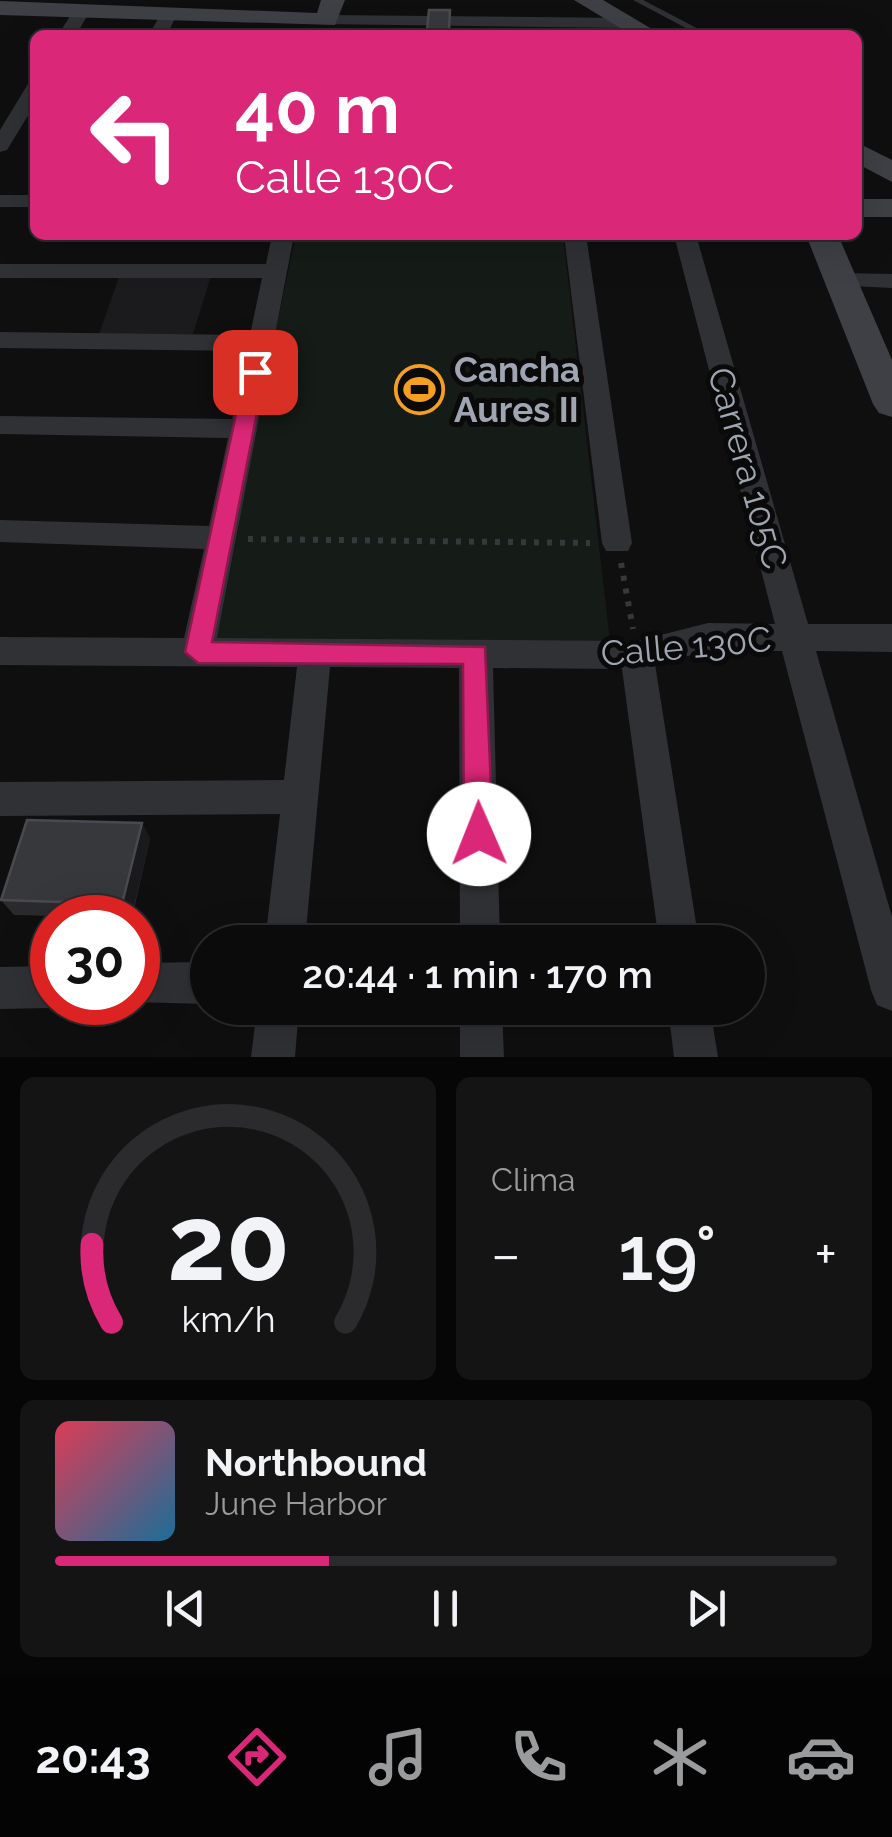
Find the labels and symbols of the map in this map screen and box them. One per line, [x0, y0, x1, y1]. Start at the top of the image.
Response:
pin [213, 330, 298, 415]
place label: Cancha Aures II [454, 349, 580, 430]
sports icon: Cancha Aures II [393, 363, 445, 415]
street label: Carrera 105C [700, 363, 796, 573]
street label: Calle 130C [599, 618, 773, 674]
position arrow [427, 782, 531, 886]
speed limit sign: 30 [30, 895, 160, 1025]

